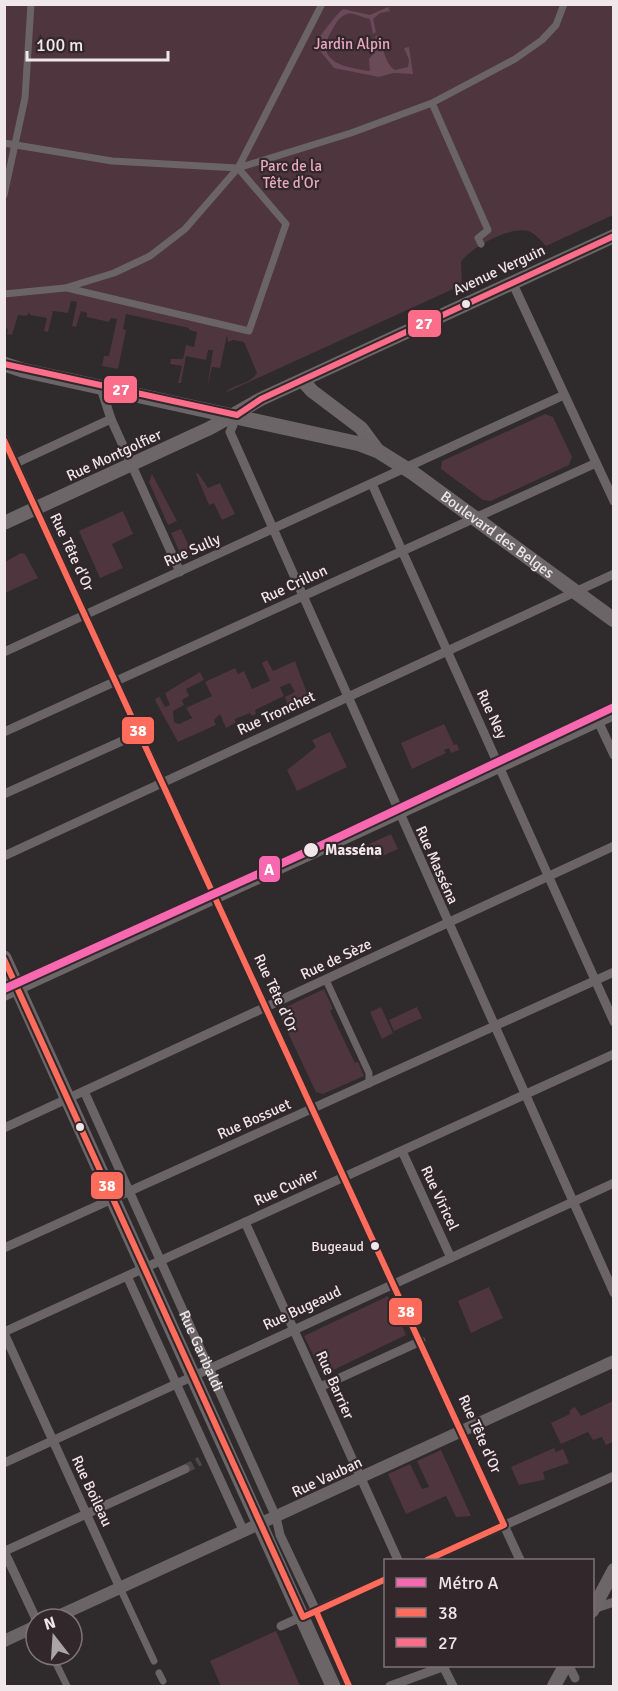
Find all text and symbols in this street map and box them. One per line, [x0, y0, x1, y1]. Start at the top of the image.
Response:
scale bar [27, 24, 168, 62]
text: 100 m [36, 34, 83, 56]
park label: Jardin Alpin [314, 35, 390, 53]
park label: Parc de la Tête d'Or [260, 157, 322, 192]
street label: Avenue Verguin [450, 241, 548, 299]
unlabelled marker [460, 298, 472, 310]
line badge: 27 [407, 309, 442, 338]
text: 27 [415, 314, 433, 334]
line badge: 27 [103, 375, 138, 404]
text: 27 [112, 380, 130, 400]
street label: Rue Montgolfier [64, 425, 165, 485]
street label: Boulevard des Belges [437, 487, 558, 582]
street label: Rue Tête d'Or [46, 510, 98, 594]
street label: Rue Sully [161, 530, 223, 570]
street label: Rue Crillon [258, 561, 330, 607]
street label: Rue Tronchet [234, 687, 318, 739]
street label: Rue Ney [473, 687, 511, 741]
line badge: 38 [121, 716, 155, 745]
text: 38 [129, 721, 147, 741]
street label: Rue Masséna [412, 823, 462, 907]
marker: Masséna [302, 841, 320, 859]
place label: Masséna [325, 841, 382, 859]
line badge: A [258, 855, 281, 883]
text: A [264, 860, 275, 880]
street label: Rue de Sèze [298, 935, 374, 983]
street label: Rue Tête d'Or [250, 951, 302, 1035]
street label: Rue Bossuet [214, 1095, 294, 1143]
unlabelled marker [74, 1121, 86, 1133]
street label: Rue Viricel [417, 1163, 463, 1233]
street label: Rue Cuvier [251, 1164, 321, 1210]
line badge: 38 [90, 1171, 124, 1200]
text: 38 [98, 1176, 116, 1196]
place label: Bugeaud [311, 1238, 364, 1255]
marker: Bugeaud [369, 1240, 381, 1252]
street label: Rue Bugeaud [260, 1282, 344, 1334]
line badge: 38 [388, 1297, 423, 1326]
text: 38 [397, 1302, 415, 1322]
street label: Rue Garibaldi [175, 1308, 227, 1394]
street label: Rue Barrier [312, 1348, 358, 1422]
street label: Rue Tête d'Or [455, 1392, 506, 1476]
street label: Rue Boileau [68, 1453, 116, 1529]
street label: Rue Vauban [289, 1453, 365, 1501]
legend [384, 1559, 594, 1667]
text: Métro A [438, 1572, 498, 1594]
text: 38 [438, 1602, 457, 1624]
north arrow [24, 1607, 84, 1667]
text: N [42, 1612, 58, 1635]
text: 27 [438, 1632, 457, 1654]

